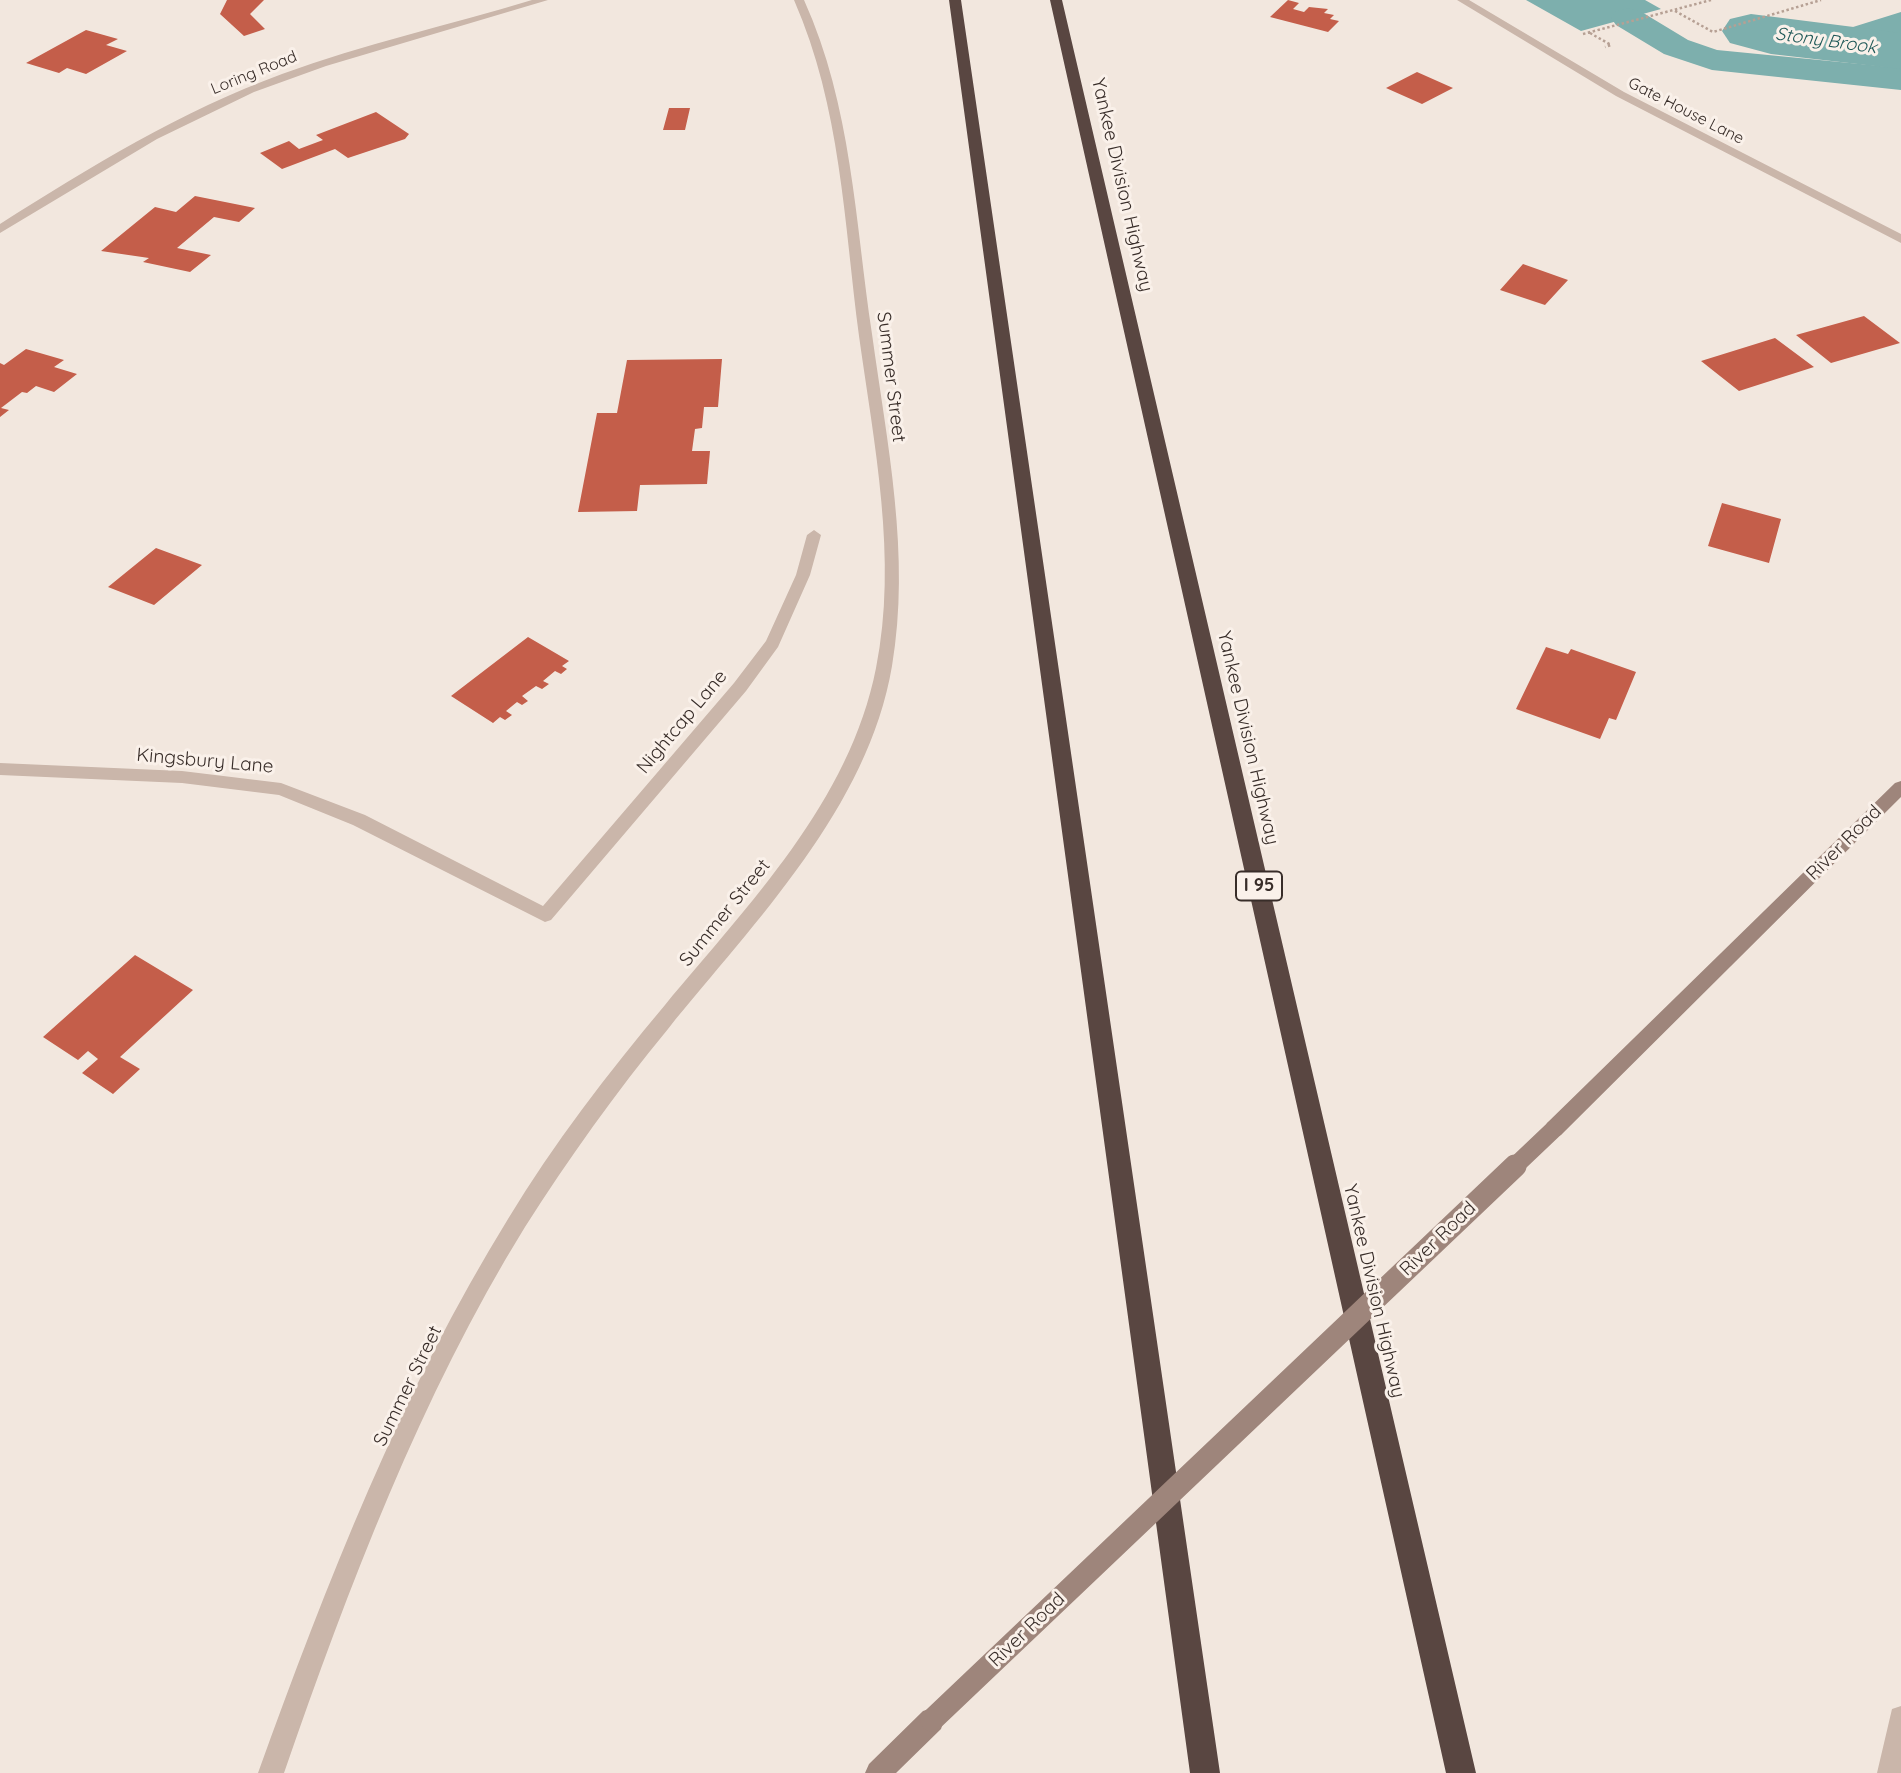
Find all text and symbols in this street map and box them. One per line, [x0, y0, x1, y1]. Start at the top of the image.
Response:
water label: Stony Brook [1774, 23, 1878, 59]
street label: Loring Road [208, 47, 300, 99]
street label: Gate House Lane [1625, 74, 1747, 148]
street label: Yankee Division Highway [1086, 76, 1158, 294]
street label: Summer Street [872, 310, 910, 444]
street label: Yankee Division Highway [1212, 629, 1284, 847]
street label: Nightcap Lane [632, 666, 732, 778]
street label: Kingsbury Lane [136, 744, 274, 778]
street label: River Road [1802, 801, 1886, 885]
street label: Summer Street [675, 855, 775, 971]
road number: I 95 [1236, 872, 1282, 900]
street label: Yankee Division Highway [1338, 1182, 1410, 1400]
street label: River Road [1395, 1197, 1481, 1281]
street label: Summer Street [369, 1322, 447, 1450]
street label: River Road [984, 1588, 1070, 1672]

